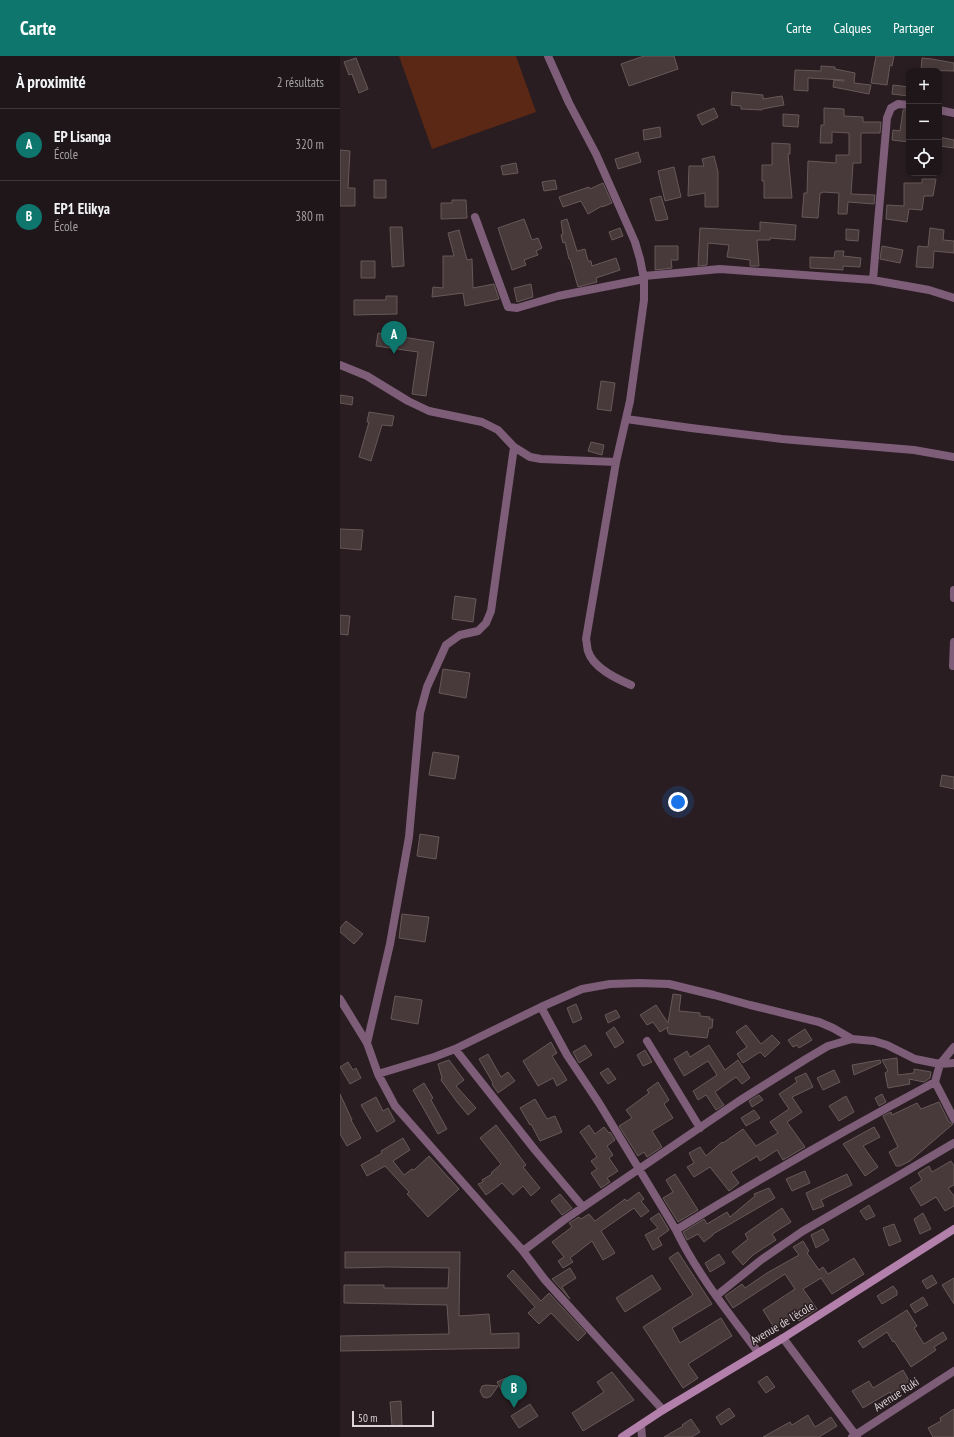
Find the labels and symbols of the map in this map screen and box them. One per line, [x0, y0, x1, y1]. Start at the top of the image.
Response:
pin: A [381, 321, 407, 354]
your location [668, 792, 688, 812]
street label: Avenue de l'école [748, 1298, 817, 1348]
street label: Avenue Ruki [870, 1374, 922, 1414]
pin: B [501, 1375, 527, 1408]
scale bar [352, 1409, 434, 1428]

